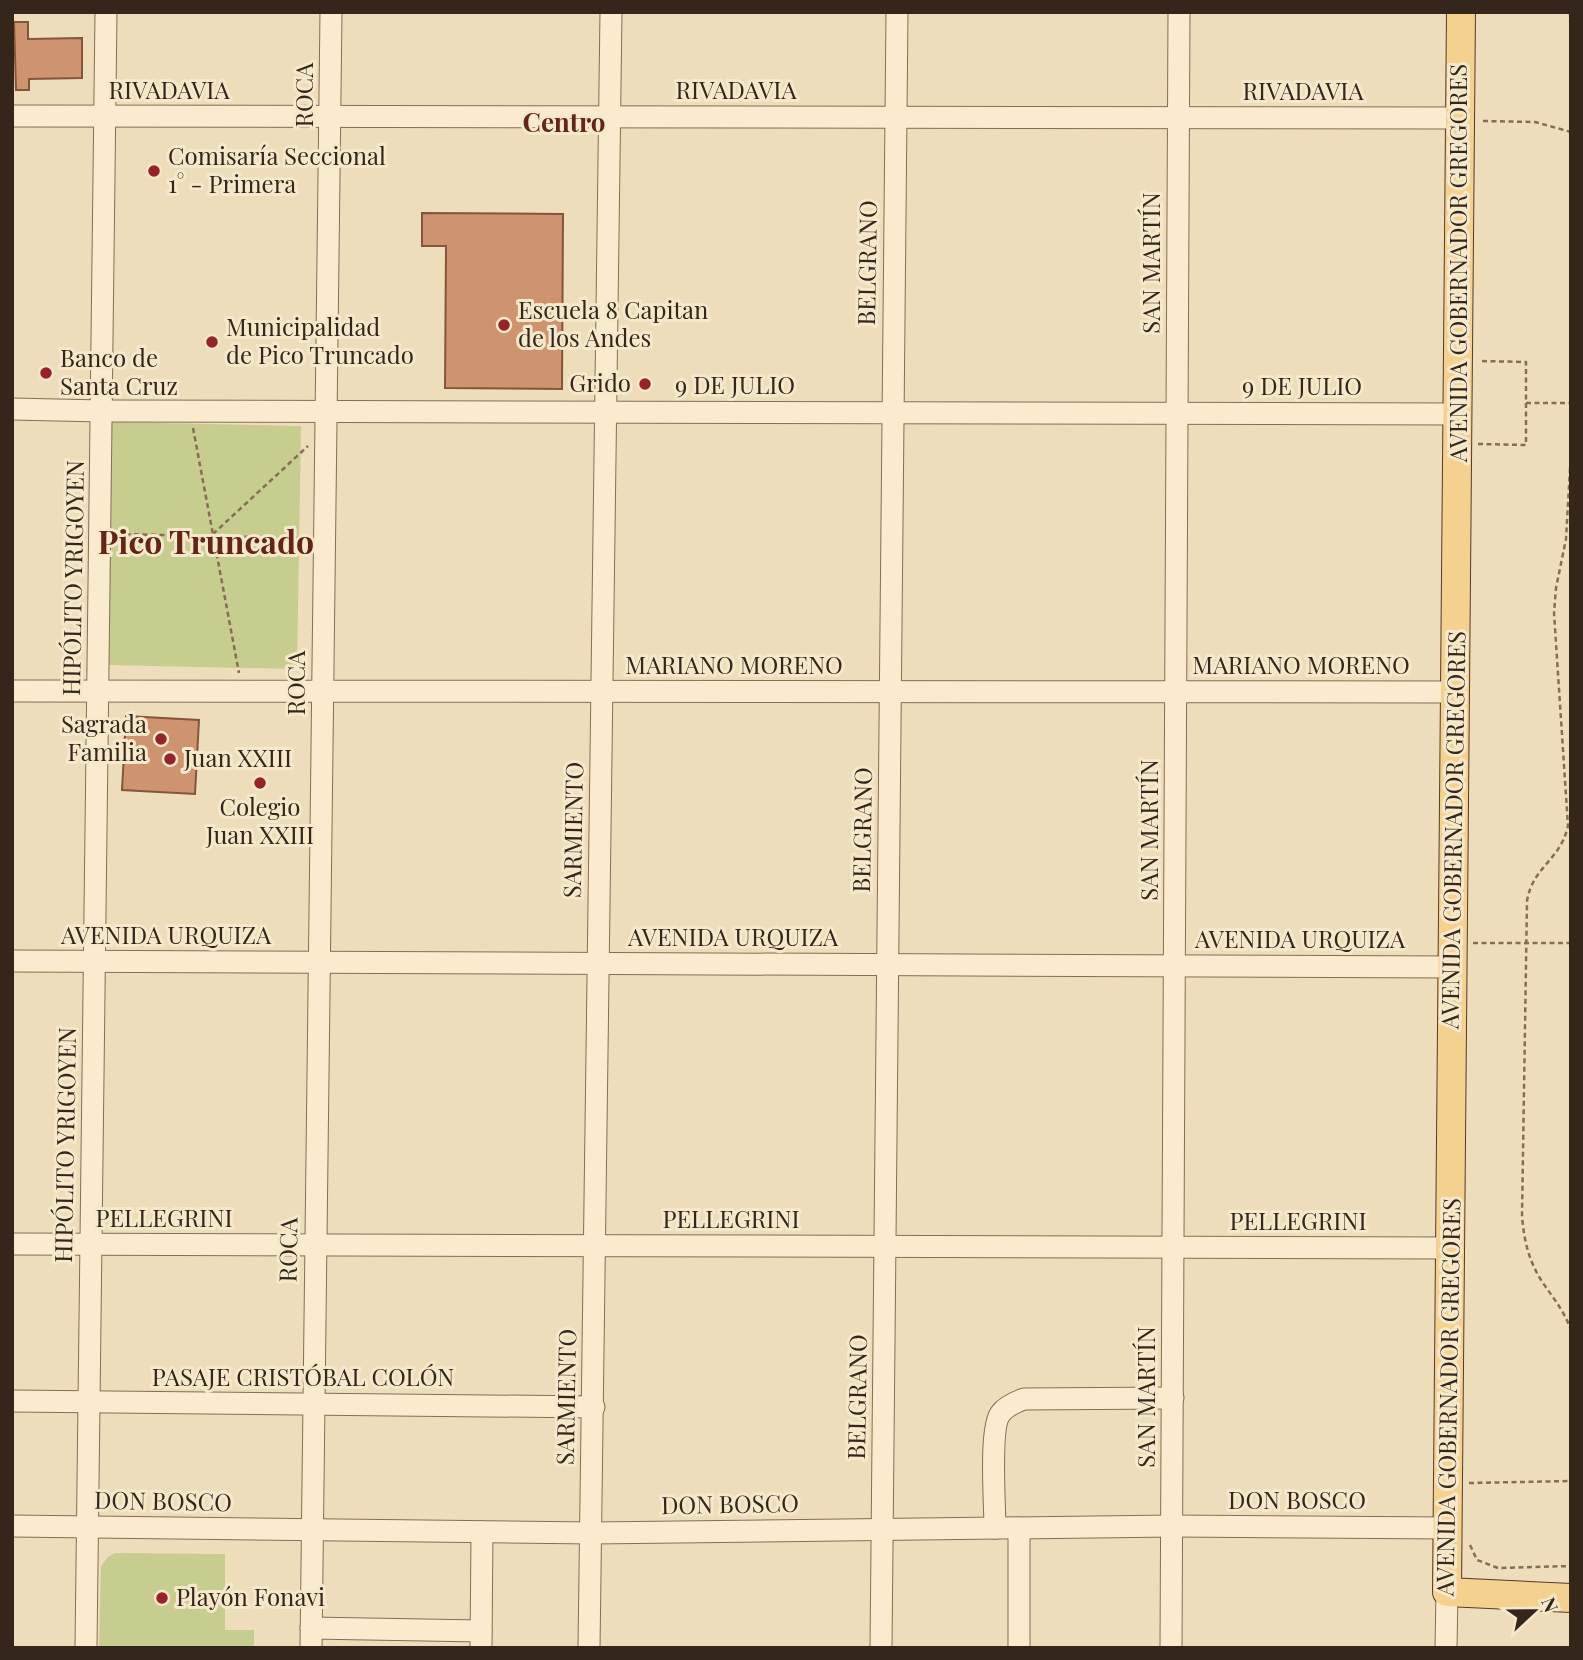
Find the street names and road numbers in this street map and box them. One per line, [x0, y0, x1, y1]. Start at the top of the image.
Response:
street label: ROCA [287, 62, 319, 127]
street label: AVENIDA GOBERNADOR GREGORES [1441, 64, 1473, 463]
street label: RIVADAVIA [108, 73, 230, 105]
street label: RIVADAVIA [675, 73, 797, 105]
street label: RIVADAVIA [1242, 74, 1364, 106]
street label: SAN MARTÍN [1134, 192, 1166, 334]
street label: BELGRANO [849, 200, 883, 326]
street label: 9 DE JULIO [675, 368, 795, 400]
street label: 9 DE JULIO [1242, 369, 1362, 401]
street label: HIPÓLITO YRIGOYEN [54, 460, 90, 696]
street label: AVENIDA GOBERNADOR GREGORES [1433, 631, 1471, 1030]
street label: MARIANO MORENO [625, 648, 843, 680]
street label: MARIANO MORENO [1192, 648, 1410, 680]
street label: ROCA [279, 650, 311, 715]
street label: SAN MARTÍN [1132, 759, 1164, 901]
street label: SARMIENTO [555, 762, 589, 898]
street label: BELGRANO [844, 767, 878, 893]
street label: AVENIDA URQUIZA [60, 918, 272, 950]
street label: AVENIDA URQUIZA [627, 920, 839, 952]
street label: AVENIDA URQUIZA [1194, 922, 1406, 954]
street label: HIPÓLITO YRIGOYEN [46, 1027, 82, 1263]
street label: AVENIDA GOBERNADOR GREGORES [1428, 1198, 1466, 1597]
street label: PELLEGRINI [95, 1201, 233, 1233]
street label: PELLEGRINI [662, 1202, 800, 1234]
street label: PELLEGRINI [1229, 1204, 1367, 1236]
street label: ROCA [270, 1216, 304, 1283]
street label: SAN MARTÍN [1129, 1326, 1161, 1468]
street label: SARMIENTO [548, 1329, 582, 1465]
street label: BELGRANO [839, 1334, 873, 1460]
street label: PASAJE CRISTÓBAL COLÓN [152, 1360, 454, 1392]
street label: DON BOSCO [94, 1483, 232, 1517]
street label: DON BOSCO [1228, 1483, 1366, 1515]
street label: DON BOSCO [661, 1486, 799, 1520]

